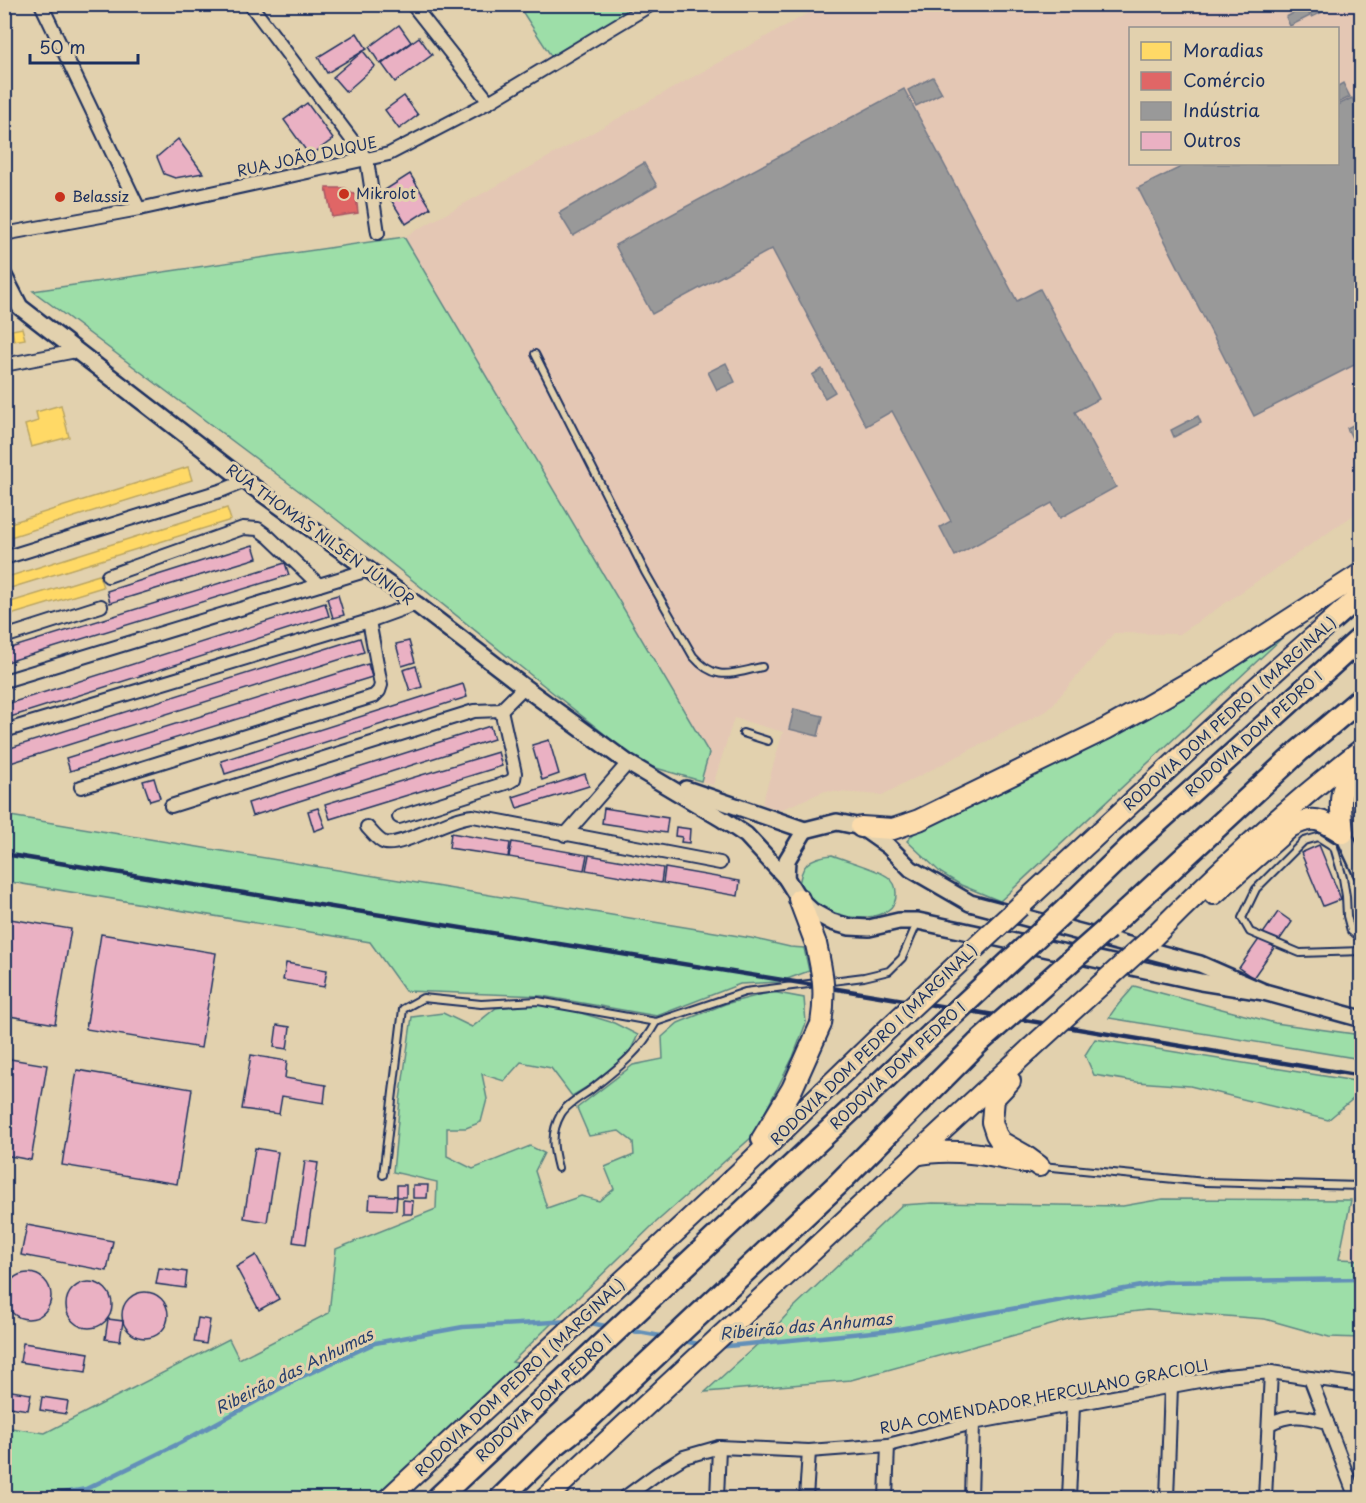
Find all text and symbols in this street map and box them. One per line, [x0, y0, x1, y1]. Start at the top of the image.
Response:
scale bar [30, 27, 138, 65]
legend [1129, 27, 1339, 165]
text: 50 m [39, 33, 86, 60]
text: Moradias [1183, 36, 1264, 63]
text: Comércio [1183, 66, 1265, 93]
text: Indústria [1183, 96, 1260, 123]
text: Outros [1183, 126, 1241, 153]
street label: RUA JOÃO DUQUE [235, 129, 379, 182]
place label: Mikrolot [356, 181, 416, 204]
place label: Belassiz [72, 184, 129, 207]
marker: Mikrolot [337, 187, 351, 201]
marker: Belassiz [53, 190, 67, 204]
street label: RUA THOMAS NILSEN JÚNIOR [222, 458, 420, 610]
street label: RODOVIA DOM PEDRO I (MARGINAL) [1118, 612, 1342, 816]
street label: RODOVIA DOM PEDRO I [1180, 666, 1328, 802]
street label: RODOVIA DOM PEDRO I (MARGINAL) [766, 940, 982, 1150]
street label: RODOVIA DOM PEDRO I [825, 997, 971, 1135]
street label: RODOVIA DOM PEDRO I (MARGINAL) [410, 1275, 630, 1481]
water label: Ribeirão das Anhumas [719, 1305, 894, 1344]
water label: Ribeirão das Anhumas [211, 1321, 378, 1419]
street label: RODOVIA DOM PEDRO I [471, 1329, 617, 1467]
street label: RUA COMENDADOR HERCULANO GRACIOLI [877, 1352, 1210, 1439]

